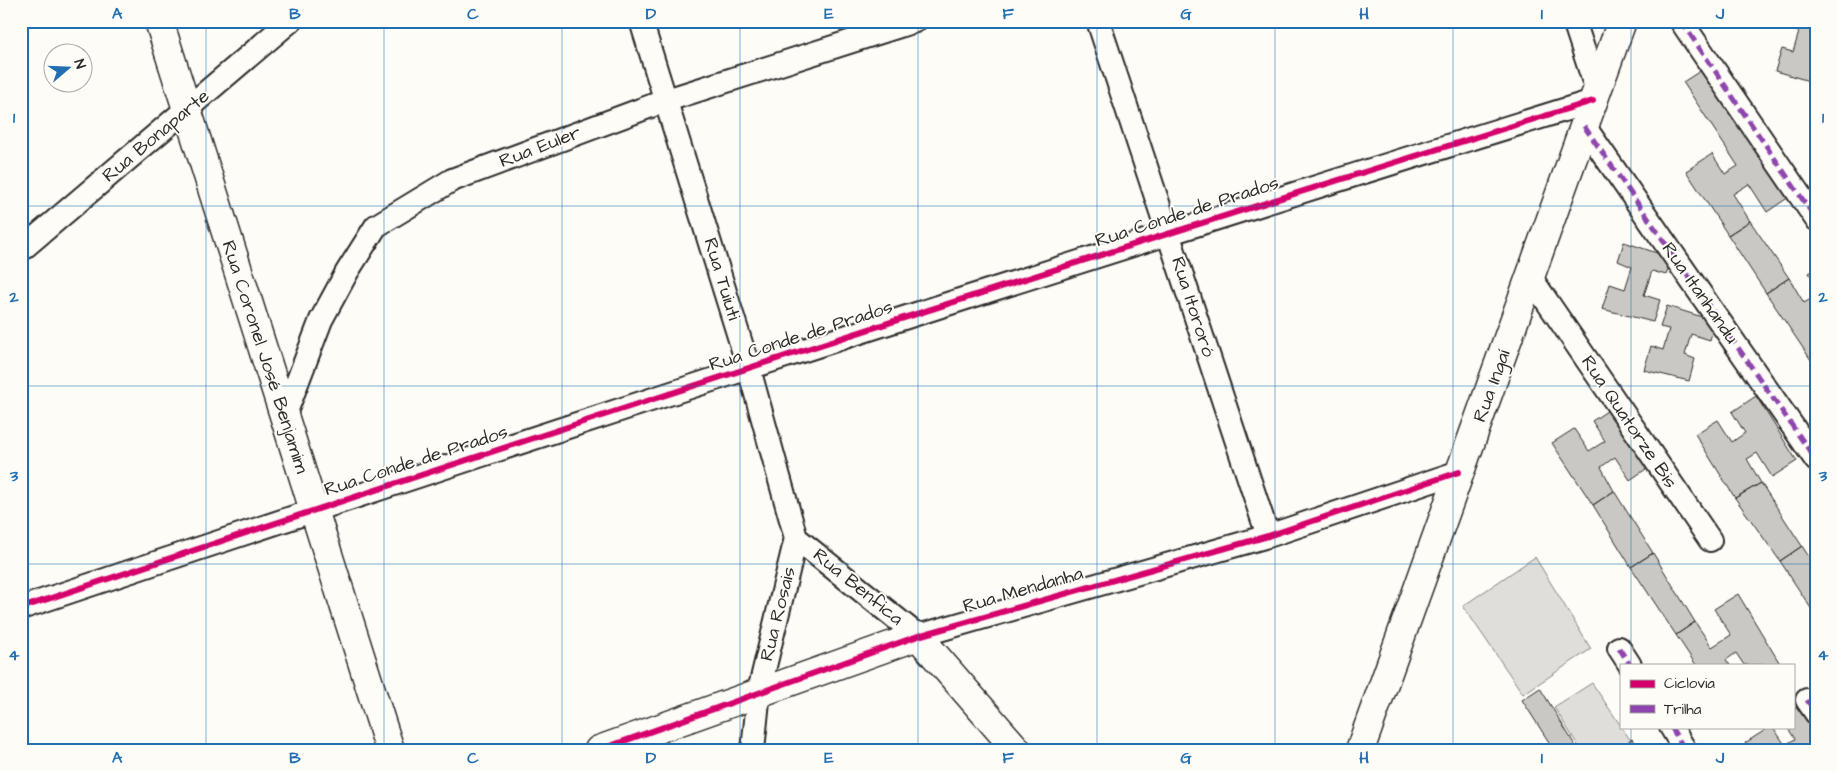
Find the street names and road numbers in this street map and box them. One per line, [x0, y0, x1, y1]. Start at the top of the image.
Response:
street label: Rua Bonaparte [97, 83, 215, 189]
street label: Rua Euler [495, 119, 585, 175]
street label: Rua Conde de Prados [1092, 170, 1282, 254]
street label: Rua Tuiuti [697, 234, 747, 324]
street label: Rua Coronel José Benjamim [215, 237, 315, 477]
street label: Rua Itanhandu [1655, 237, 1745, 349]
street label: Rua Itororó [1164, 253, 1222, 361]
street label: Rua Conde de Prados [706, 294, 896, 378]
street label: Rua Ingaí [1466, 346, 1519, 426]
street label: Rua Quatorze Bis [1574, 350, 1684, 494]
street label: Rua Conde de Prados [321, 419, 511, 503]
street label: Rua Benfica [807, 542, 909, 632]
street label: Rua Mendanha [960, 560, 1087, 620]
street label: Rua Rosais [753, 564, 803, 664]

